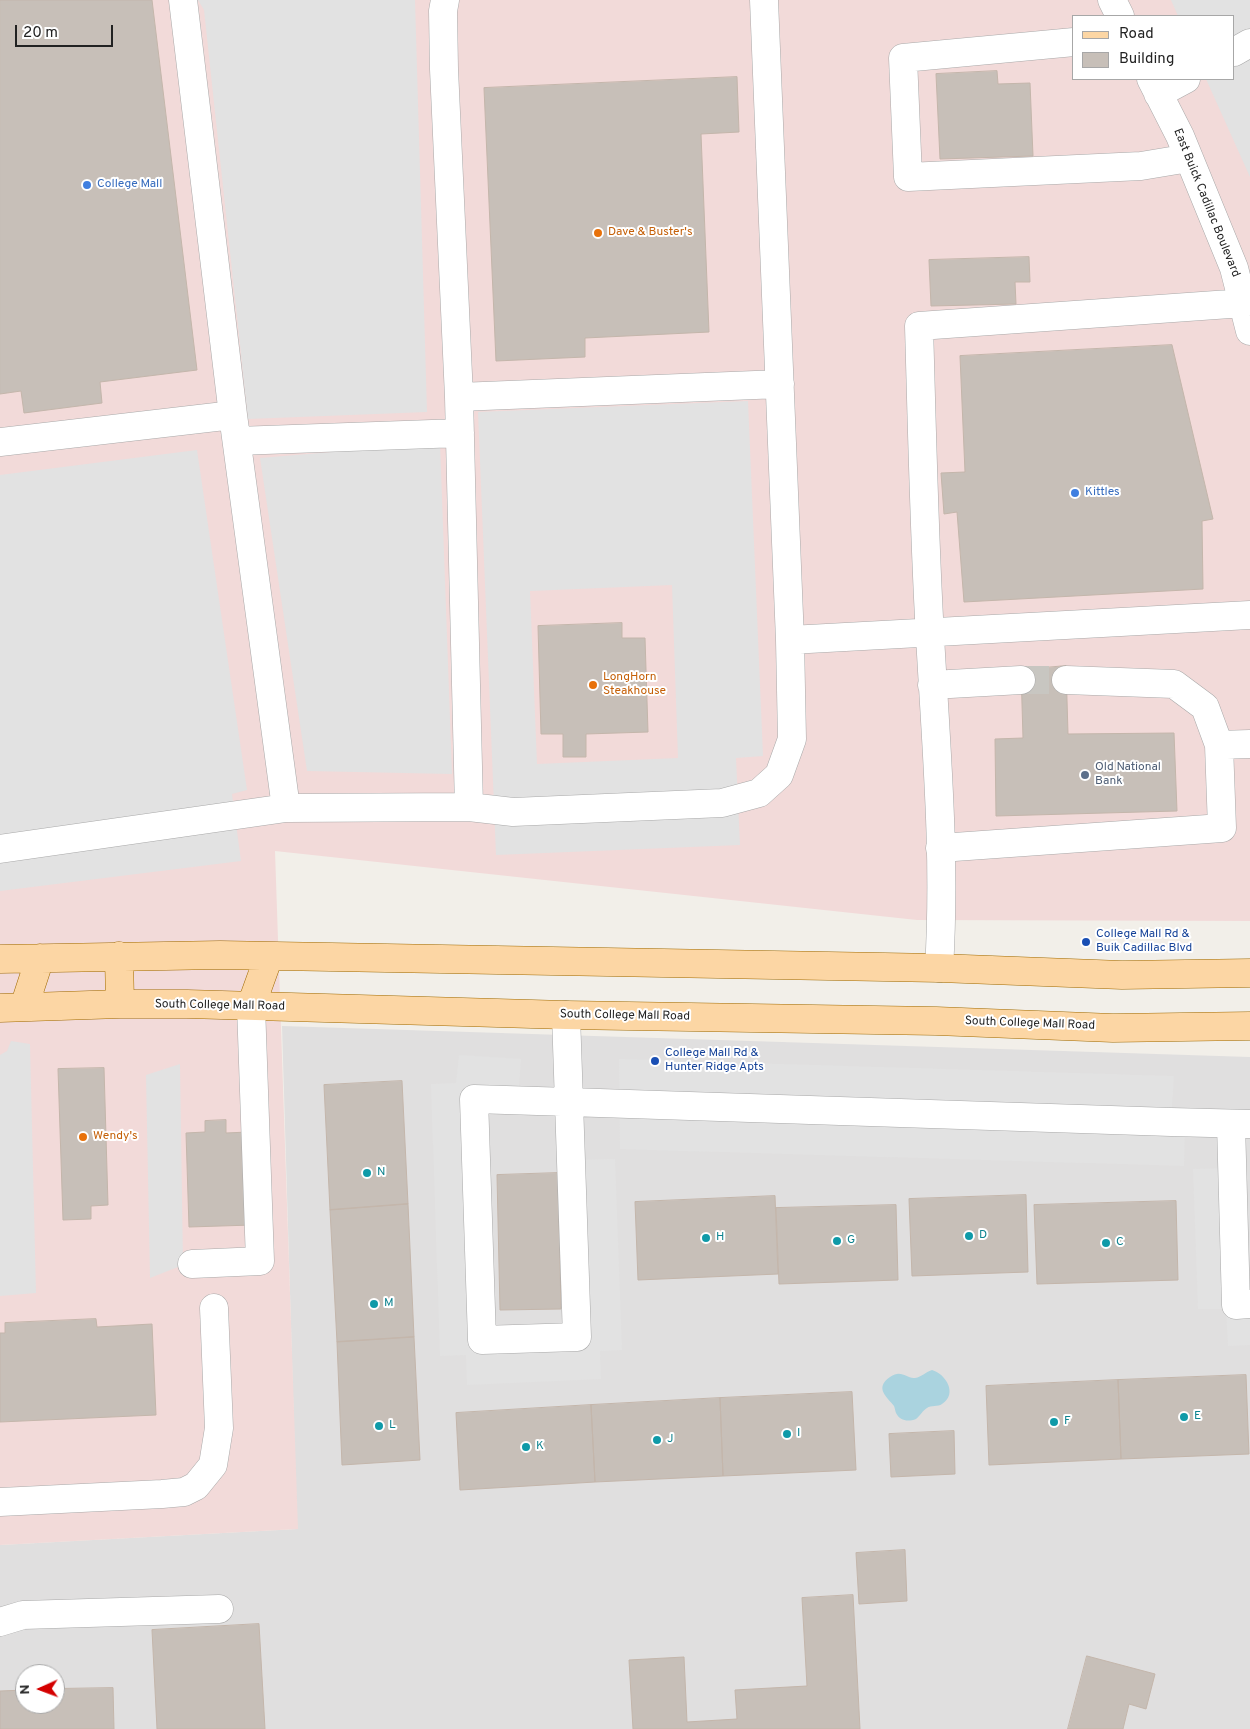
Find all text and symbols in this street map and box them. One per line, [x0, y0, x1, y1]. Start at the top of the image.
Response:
scale bar [18, 15, 115, 47]
legend [1072, 15, 1235, 80]
text: 20 m [23, 24, 58, 43]
text: Road [1119, 25, 1154, 44]
text: Building [1119, 50, 1174, 69]
street label: East Buick Cadillac Boulevard [1170, 127, 1242, 279]
place label: College Mall [97, 178, 162, 192]
marker: College Mall [81, 179, 93, 191]
place label: Dave & Buster's [608, 226, 693, 240]
marker: Dave & Buster's [592, 227, 604, 239]
place label: Kittles [1085, 486, 1120, 500]
marker: Kittles [1069, 487, 1081, 499]
place label: LongHorn Steakhouse [603, 671, 666, 699]
marker: LongHorn Steakhouse [587, 679, 599, 691]
place label: Old National Bank [1095, 761, 1161, 789]
marker: Old National Bank [1079, 769, 1091, 781]
place label: College Mall Rd & Buik Cadillac Blvd [1096, 928, 1192, 956]
marker: College Mall Rd & Buik Cadillac Blvd [1080, 936, 1092, 948]
street label: South College Mall Road [155, 998, 285, 1014]
street label: South College Mall Road [560, 1008, 690, 1024]
street label: South College Mall Road [965, 1015, 1095, 1033]
place label: College Mall Rd & Hunter Ridge Apts [665, 1047, 764, 1075]
marker: College Mall Rd & Hunter Ridge Apts [649, 1055, 661, 1067]
place label: Wendy's [93, 1130, 138, 1144]
marker: Wendy's [77, 1131, 89, 1143]
place label: N [377, 1166, 385, 1180]
marker: N [361, 1167, 373, 1179]
place label: D [979, 1229, 987, 1243]
marker: D [963, 1230, 975, 1242]
place label: H [716, 1231, 724, 1245]
marker: H [700, 1232, 712, 1244]
place label: G [847, 1234, 855, 1248]
marker: G [831, 1235, 843, 1247]
place label: C [1116, 1236, 1124, 1250]
marker: C [1100, 1237, 1112, 1249]
place label: M [384, 1297, 394, 1311]
marker: M [368, 1298, 380, 1310]
place label: E [1194, 1410, 1201, 1424]
marker: E [1178, 1411, 1190, 1423]
place label: F [1064, 1415, 1071, 1429]
marker: F [1048, 1416, 1060, 1428]
place label: L [389, 1419, 396, 1433]
marker: L [373, 1420, 385, 1432]
place label: I [797, 1427, 800, 1441]
marker: I [781, 1428, 793, 1440]
place label: J [667, 1433, 674, 1447]
marker: J [651, 1434, 663, 1446]
place label: K [536, 1440, 544, 1454]
marker: K [520, 1441, 532, 1453]
north arrow [15, 1664, 65, 1714]
text: N [17, 1684, 34, 1695]

